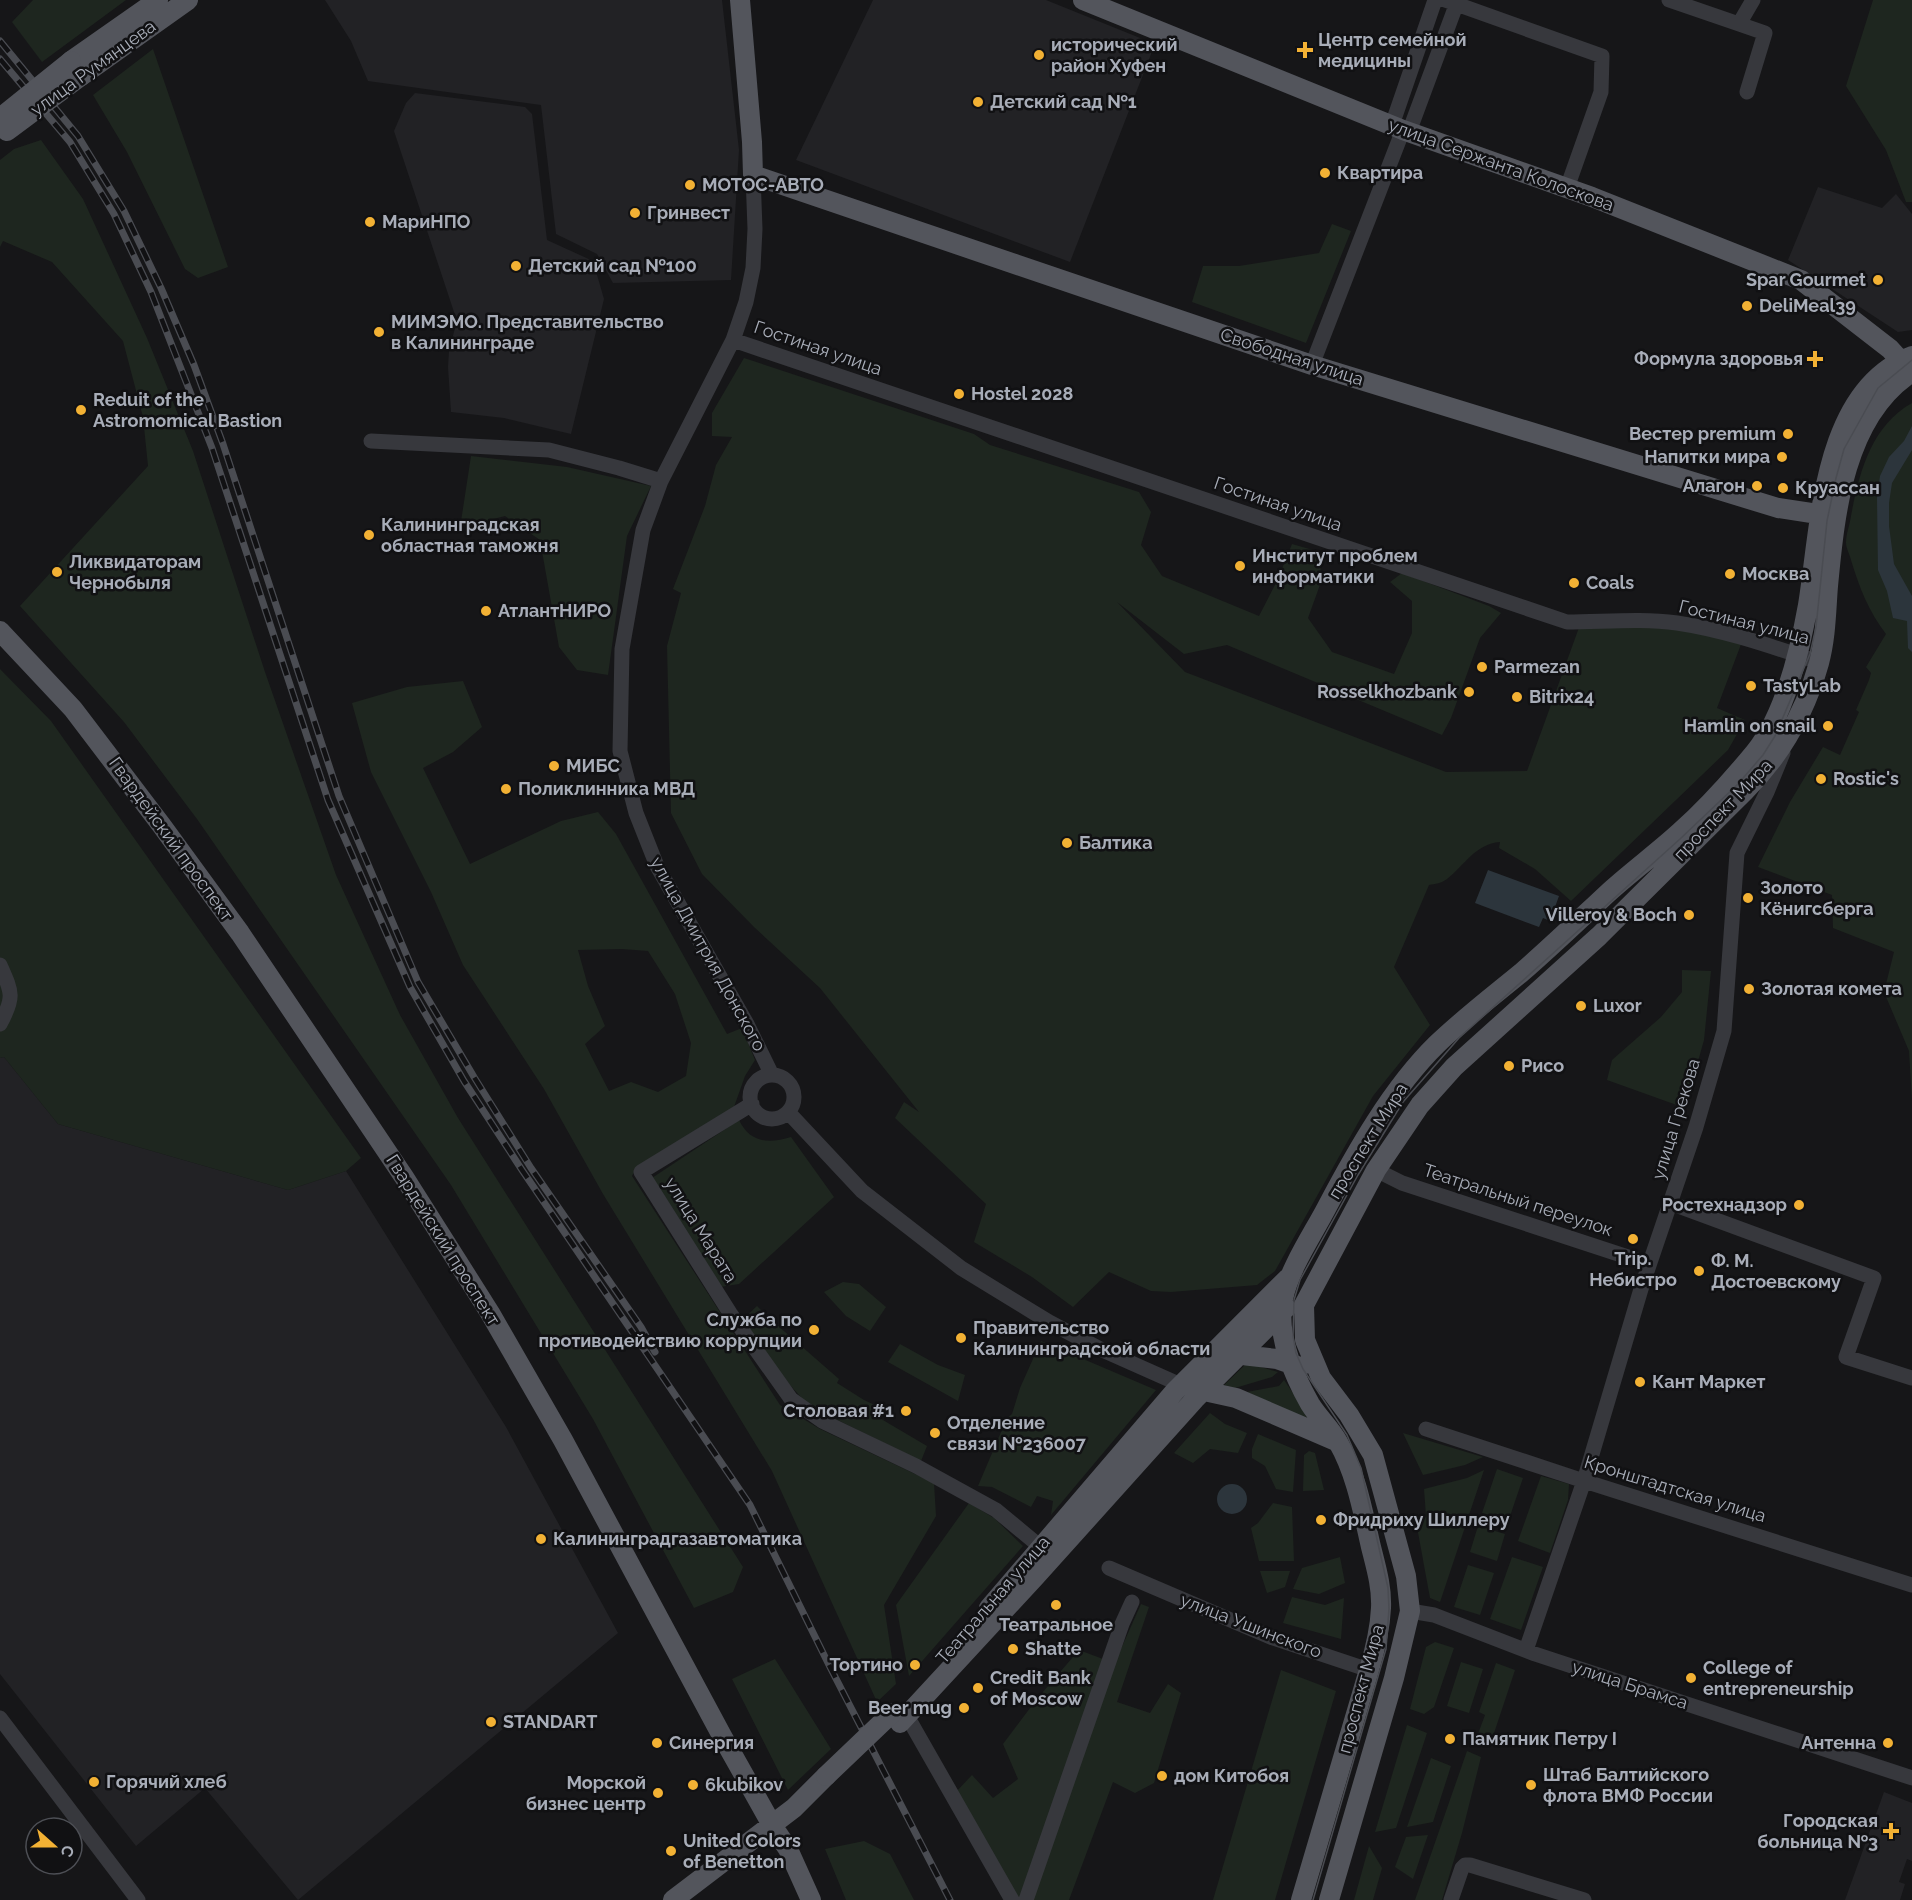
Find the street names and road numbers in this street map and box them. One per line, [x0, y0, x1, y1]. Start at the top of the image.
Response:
street label: улица Румянцева [26, 15, 159, 120]
street label: улица Сержанта Колоскова [1386, 114, 1617, 215]
street label: Гостиная улица [751, 316, 885, 379]
street label: Свободная улица [1218, 323, 1366, 390]
street label: Гостиная улица [1211, 472, 1345, 535]
street label: Гостиная улица [1677, 595, 1812, 648]
street label: Гвардейский проспект [105, 753, 238, 925]
street label: проспект Мира [1669, 755, 1776, 865]
street label: улица Дмитрия Донского [646, 853, 771, 1055]
street label: улица Грекова [1647, 1056, 1704, 1182]
street label: проспект Мира [1324, 1079, 1412, 1203]
street label: Гвардейский проспект [382, 1150, 505, 1329]
street label: Театральный переулок [1421, 1159, 1616, 1240]
street label: улица Марата [661, 1173, 742, 1286]
street label: Кронштадтская улица [1582, 1451, 1769, 1526]
street label: Театральная улица [931, 1532, 1054, 1668]
street label: улица Ушинского [1178, 1589, 1325, 1662]
street label: проспект Мира [1333, 1622, 1388, 1756]
street label: улица Брамса [1570, 1656, 1691, 1713]

